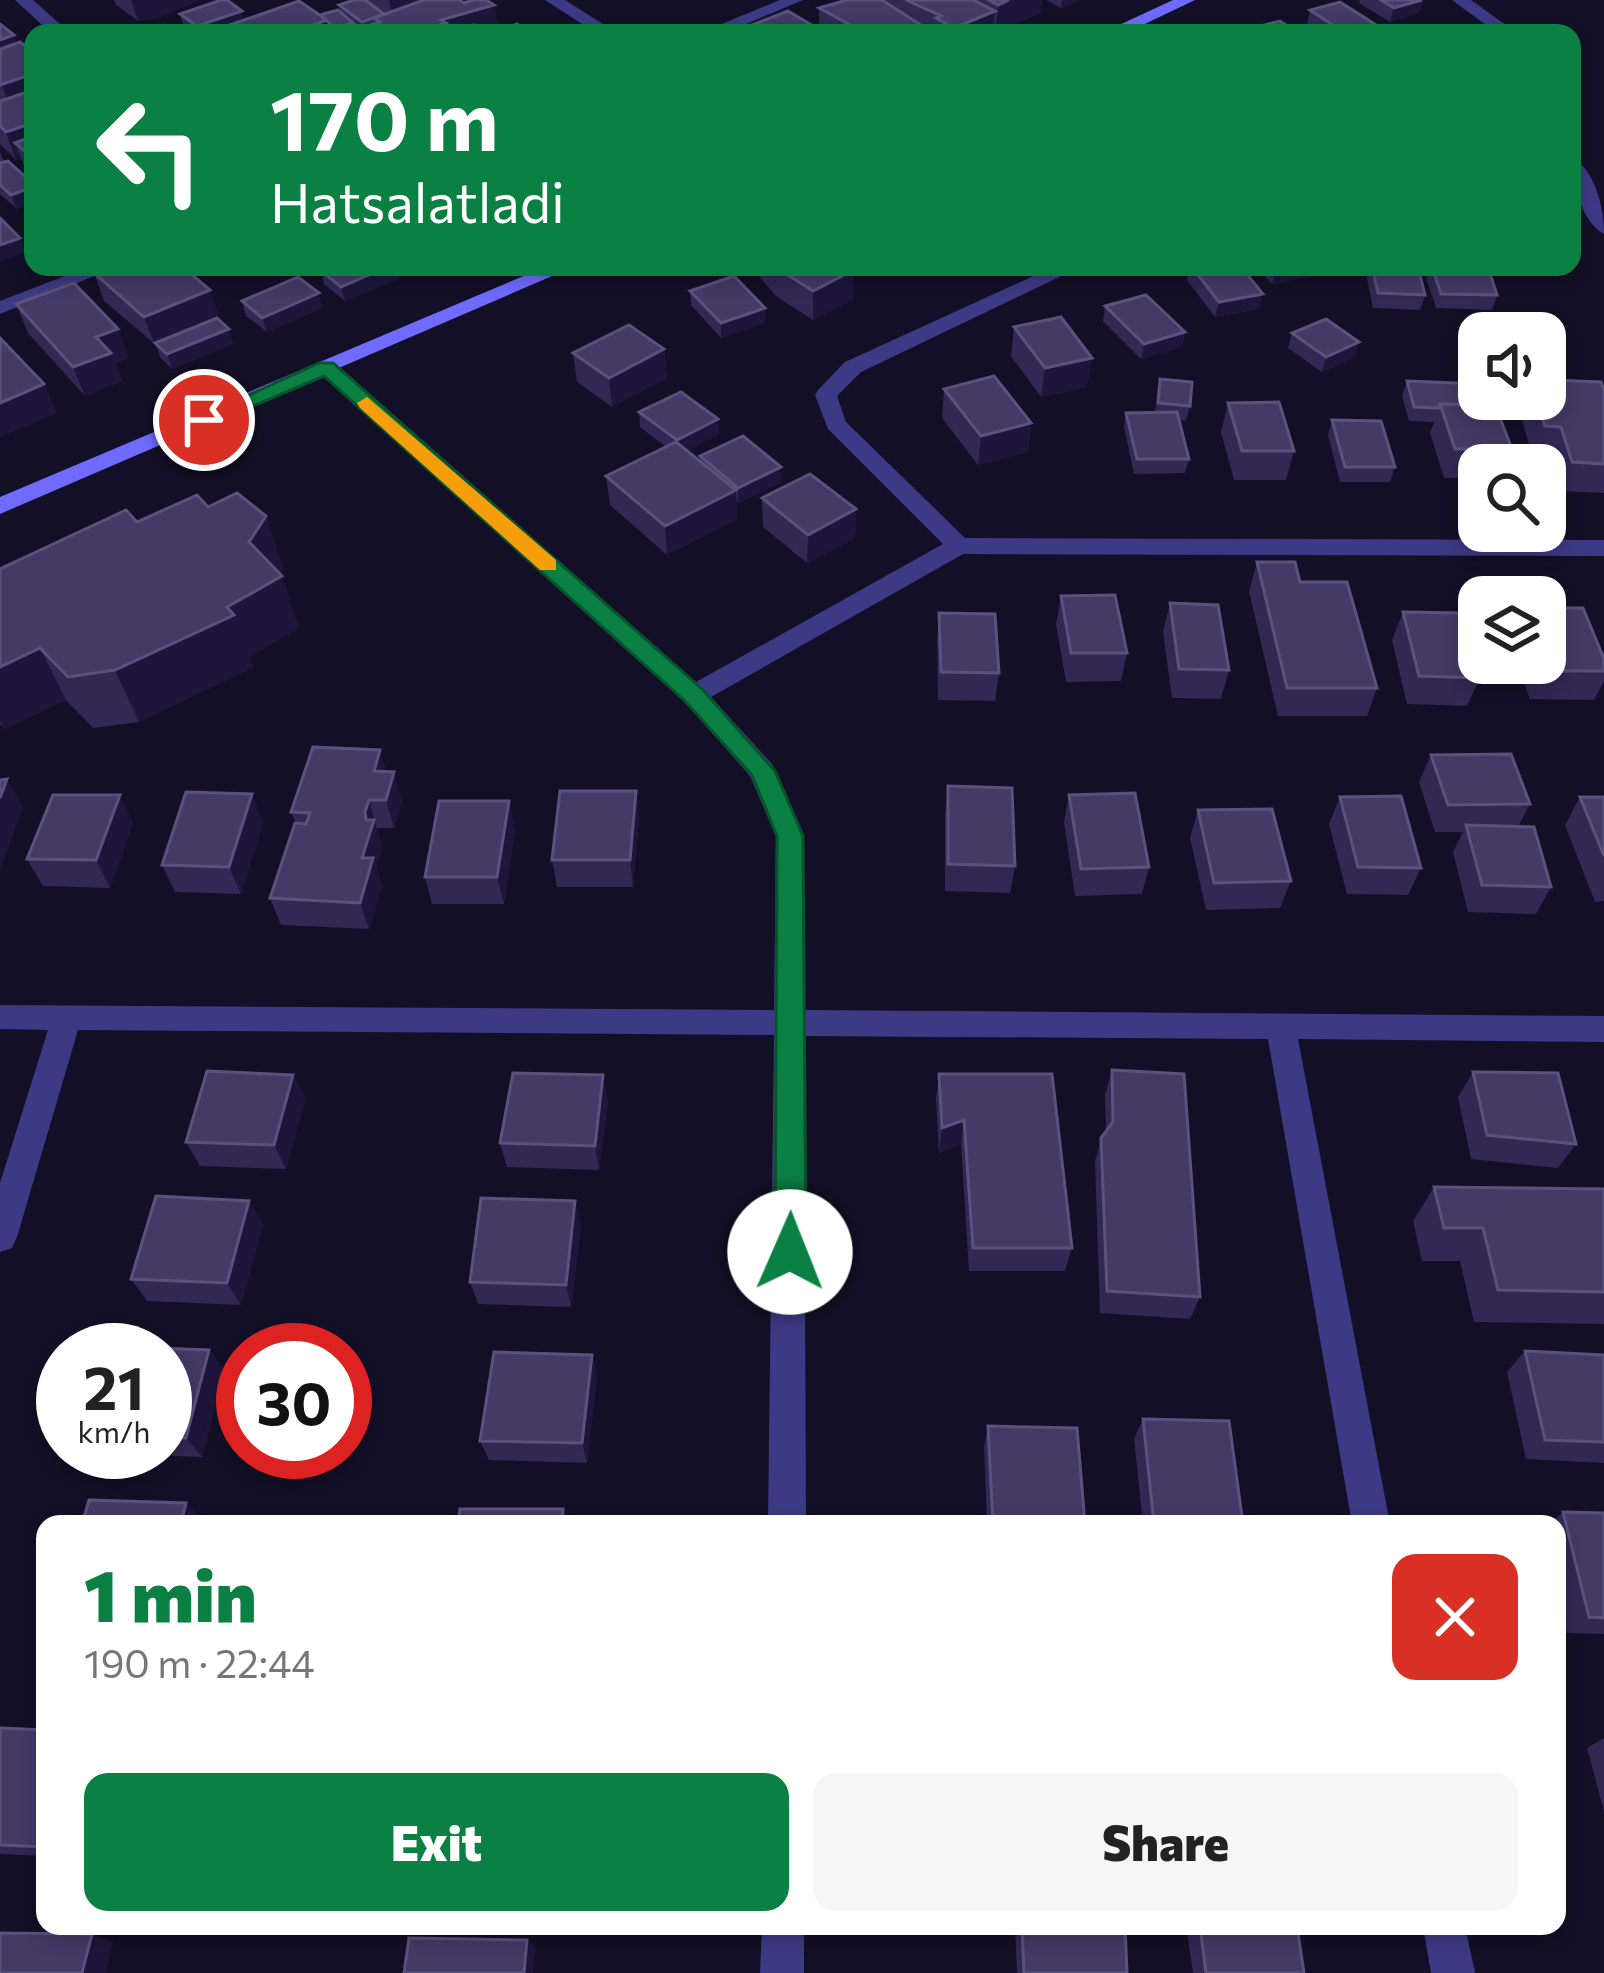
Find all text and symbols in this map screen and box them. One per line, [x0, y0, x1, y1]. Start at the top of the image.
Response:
text: 170 m [270, 66, 499, 168]
icon: left [72, 72, 228, 228]
text: Hatsalatladi [270, 168, 565, 234]
map controls [1458, 312, 1566, 684]
button: sound [1458, 312, 1566, 420]
pin [153, 369, 255, 471]
icon: arrive [171, 387, 237, 453]
button: search [1458, 444, 1566, 552]
button: layers [1458, 576, 1566, 684]
position arrow [727, 1189, 853, 1315]
speed limit sign: 30 [216, 1323, 372, 1479]
text: 21 [83, 1349, 145, 1422]
text: km/h [78, 1412, 150, 1449]
text: 1 min [84, 1549, 257, 1637]
button: close [1392, 1554, 1518, 1680]
text: 190 m · 22:44 [84, 1638, 315, 1686]
button: Exit [84, 1773, 789, 1911]
button: Share [813, 1773, 1518, 1911]

